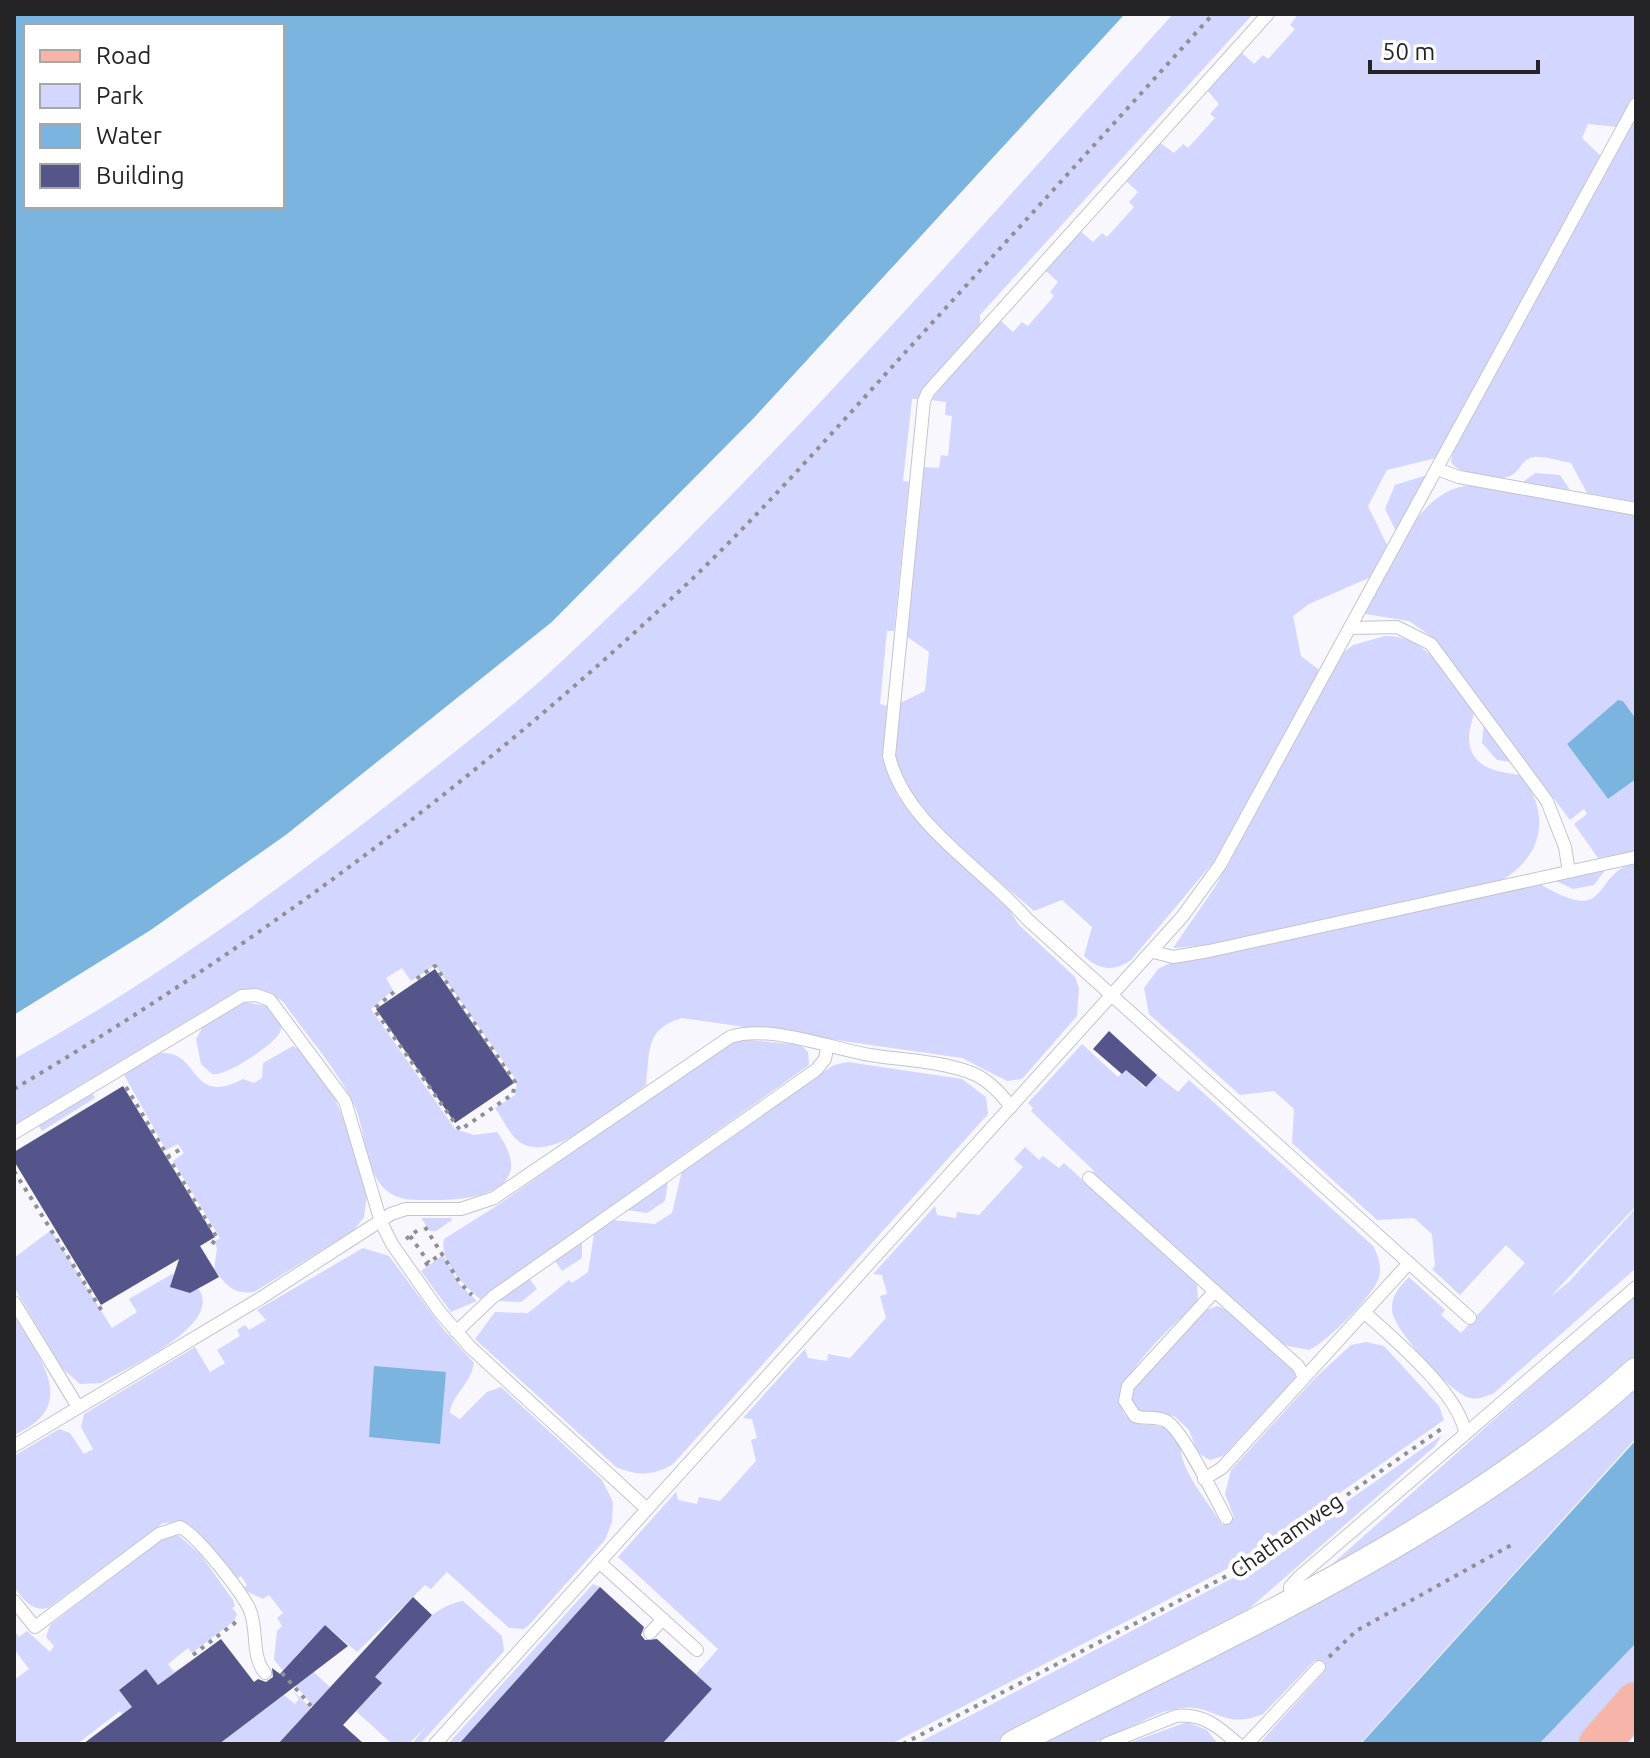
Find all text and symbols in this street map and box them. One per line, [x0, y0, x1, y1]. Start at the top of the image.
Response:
legend [24, 24, 284, 208]
scale bar [1370, 24, 1538, 74]
text: 50 m [1382, 38, 1435, 65]
text: Road [96, 42, 151, 69]
text: Park [96, 82, 144, 109]
text: Water [96, 122, 162, 149]
text: Building [96, 162, 184, 189]
street label: Chathamweg [1225, 1487, 1347, 1583]

